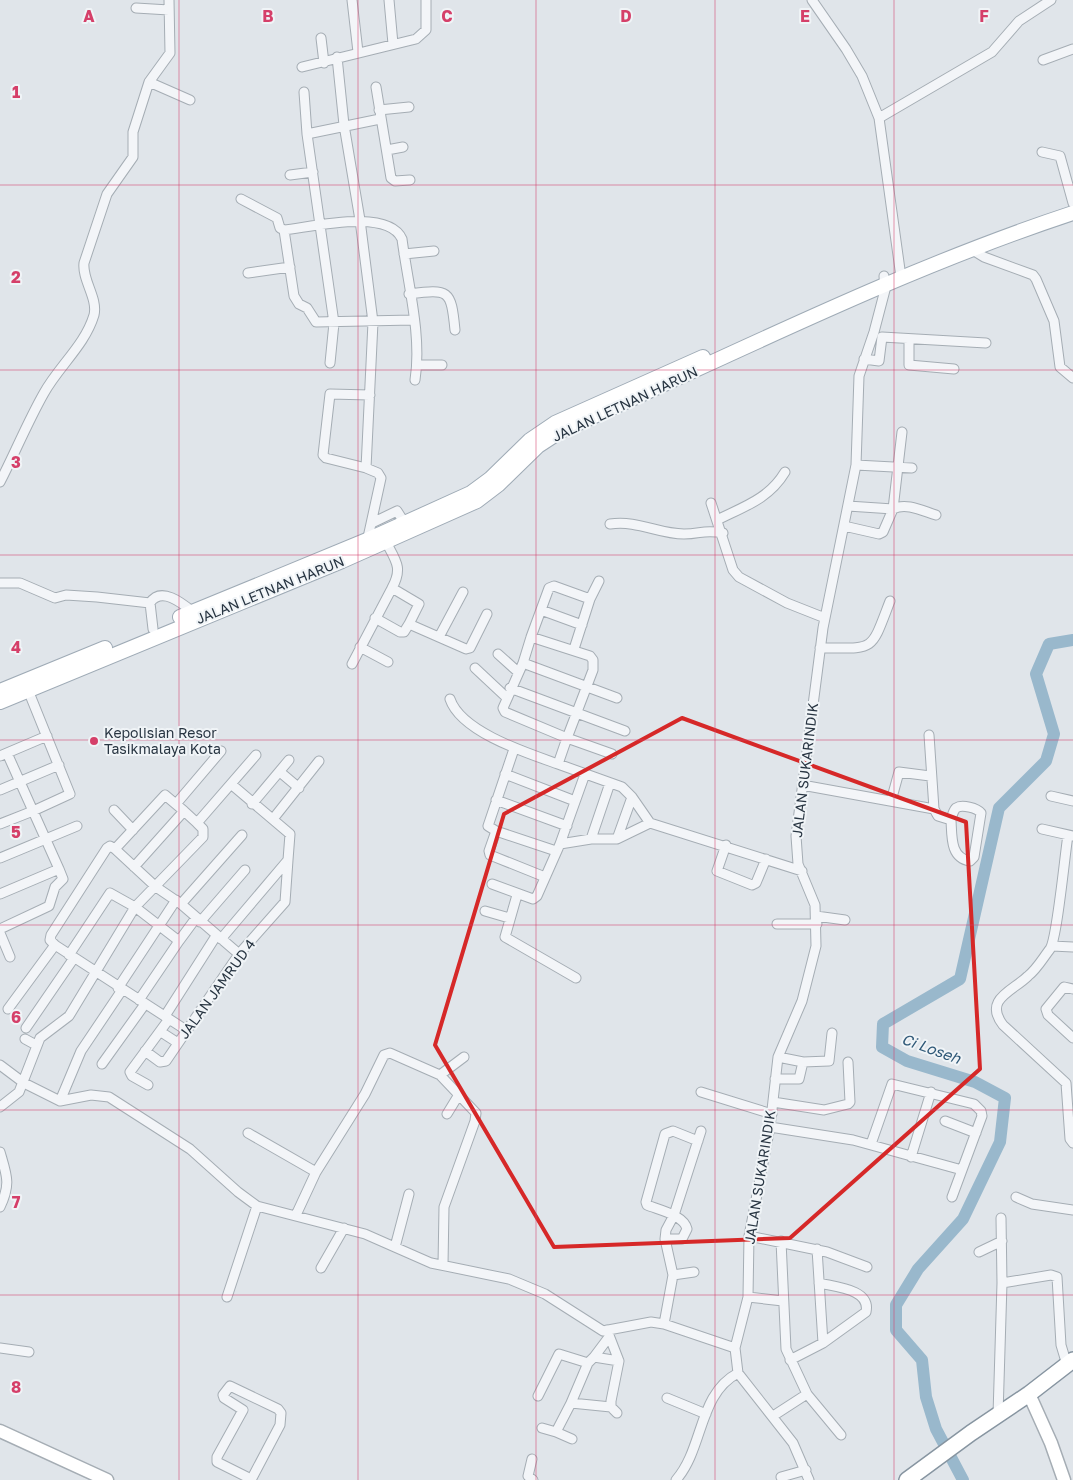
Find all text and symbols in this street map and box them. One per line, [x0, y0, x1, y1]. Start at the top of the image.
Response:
text: A [83, 6, 95, 26]
text: B [262, 6, 274, 26]
text: C [441, 6, 453, 26]
text: D [620, 6, 632, 26]
text: E [800, 6, 810, 26]
text: F [979, 6, 989, 26]
text: 1 [12, 82, 20, 102]
text: 2 [11, 267, 21, 287]
street label: JALAN LETNAN HARUN [549, 362, 700, 445]
text: 3 [11, 452, 21, 472]
street label: JALAN LETNAN HARUN [193, 552, 346, 627]
text: 4 [11, 637, 21, 657]
street label: JALAN SUKARINDIK [788, 701, 821, 838]
place label: Kepolisian Resor Tasikmalaya Kota [104, 724, 221, 757]
marker: Kepolisian Resor Tasikmalaya Kota [88, 735, 100, 747]
text: 5 [11, 822, 21, 842]
street label: JALAN JAMRUD 4 [175, 936, 258, 1042]
text: 6 [11, 1007, 21, 1027]
water label: Ci Loseh [899, 1029, 964, 1067]
street label: JALAN SUKARINDIK [741, 1108, 779, 1245]
text: 7 [12, 1192, 21, 1212]
text: 8 [11, 1377, 21, 1397]

